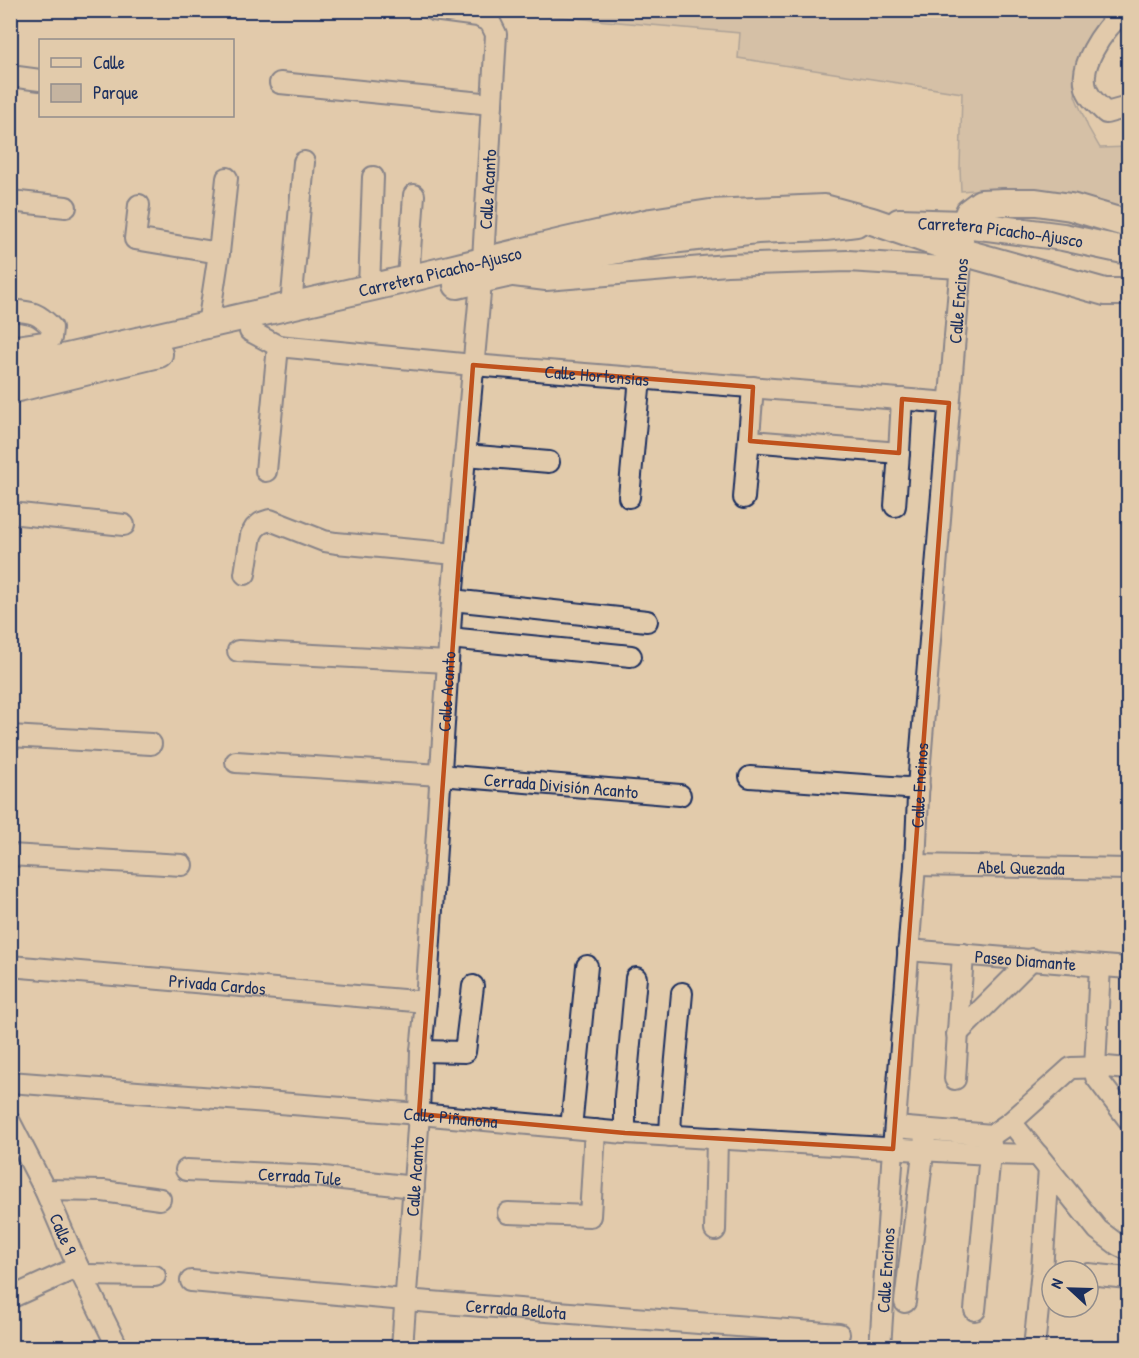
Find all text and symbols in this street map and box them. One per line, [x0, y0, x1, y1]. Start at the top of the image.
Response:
legend [39, 39, 234, 117]
text: Calle [93, 50, 125, 75]
text: Parque [93, 80, 138, 105]
street label: Calle Acanto [472, 148, 502, 230]
street label: Carretera Picacho-Ajusco [917, 210, 1086, 254]
street label: Carretera Picacho-Ajusco [356, 240, 524, 302]
street label: Calle Encinos [942, 257, 974, 345]
street label: Calle Hortensias [544, 358, 650, 392]
street label: Calle Acanto [431, 651, 461, 733]
street label: Calle Encinos [904, 742, 934, 829]
street label: Cerrada División Acanto [483, 766, 639, 804]
street label: Abel Quezada [977, 854, 1065, 880]
street label: Paseo Diamante [974, 943, 1077, 976]
street label: Privada Cardos [168, 967, 267, 1001]
street label: Calle Piñanona [403, 1100, 499, 1134]
street label: Calle Acanto [399, 1135, 430, 1217]
street label: Cerrada Tule [257, 1161, 343, 1191]
street label: Calle 9 [44, 1209, 84, 1259]
street label: Calle Encinos [870, 1227, 900, 1314]
north arrow [1040, 1259, 1100, 1319]
text: N [1044, 1275, 1068, 1291]
street label: Cerrada Bellota [465, 1292, 567, 1325]

